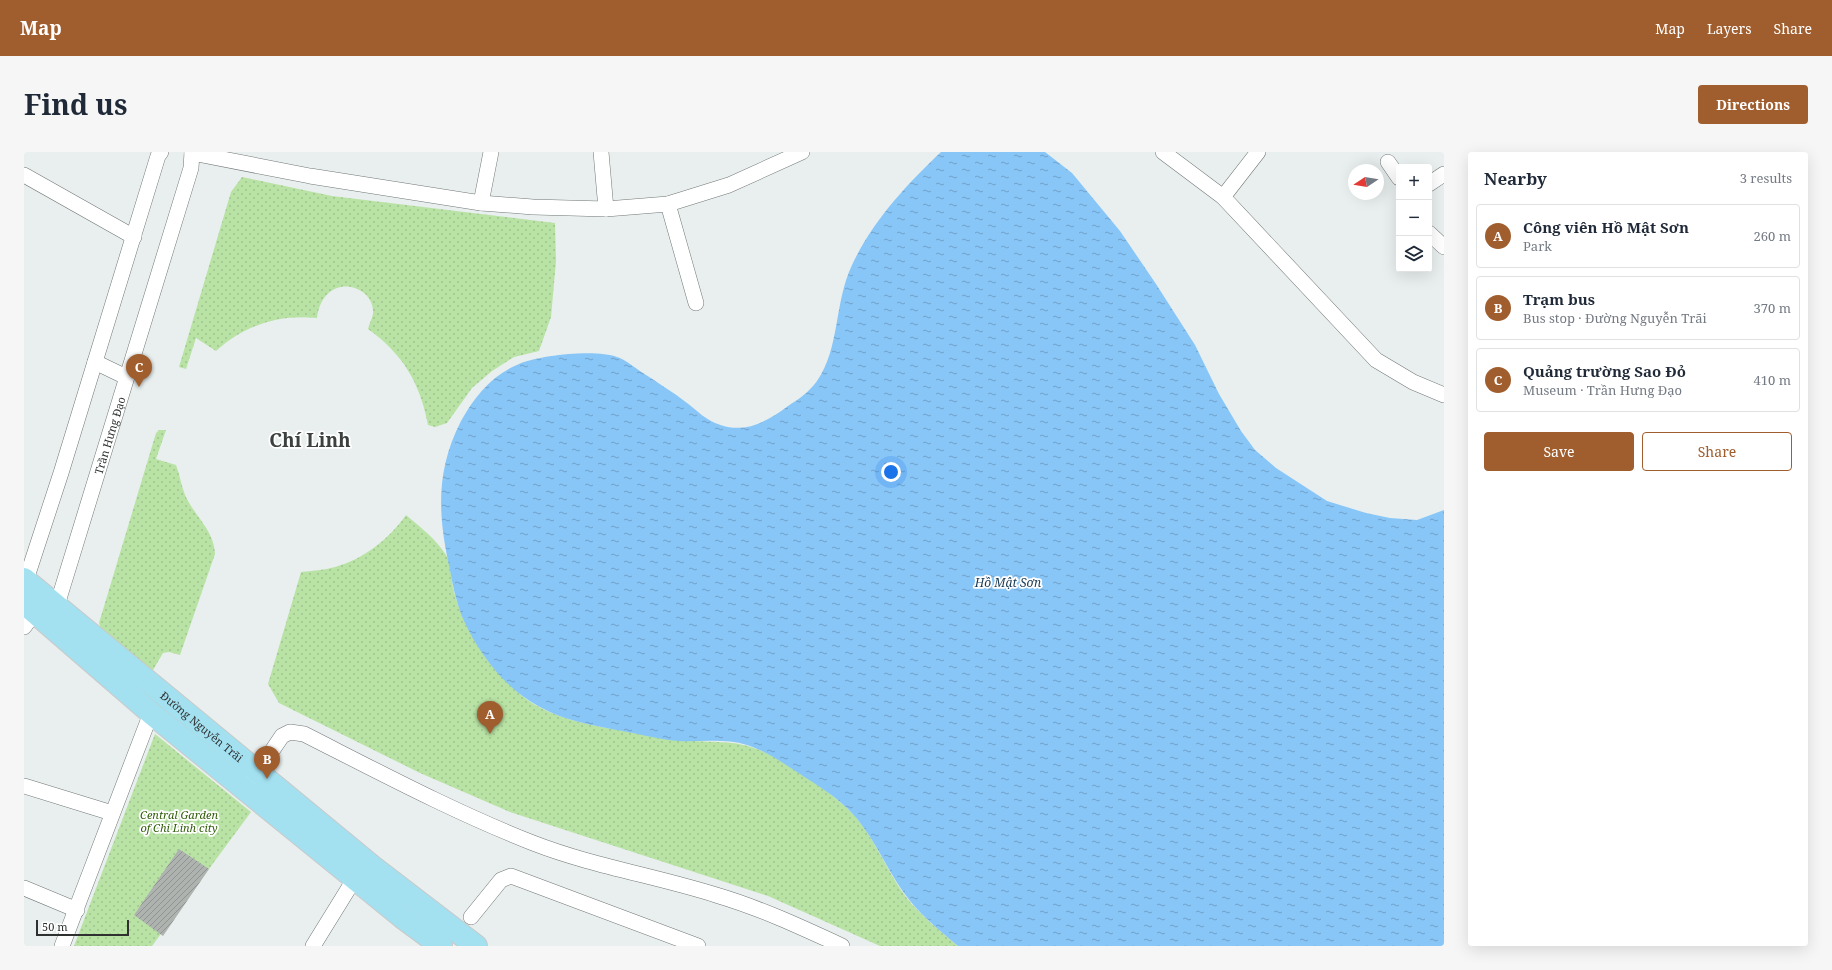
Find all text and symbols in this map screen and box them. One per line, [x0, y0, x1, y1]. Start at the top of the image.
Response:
text: Map [20, 15, 62, 41]
text: Map [1655, 19, 1685, 38]
text: Layers [1707, 19, 1752, 38]
text: Share [1774, 19, 1812, 38]
text: Find us [24, 85, 128, 123]
button: Directions [1698, 85, 1808, 124]
north arrow [1348, 164, 1384, 200]
map controls [1396, 164, 1432, 272]
button: + [1396, 164, 1432, 200]
text: Nearby [1484, 167, 1547, 190]
text: 3 results [1740, 169, 1792, 187]
button: − [1396, 200, 1432, 236]
text: Công viên Hồ Mật Sơn [1523, 217, 1689, 237]
text: A [1493, 227, 1503, 245]
text: 260 m [1754, 227, 1791, 245]
button: layers [1396, 236, 1432, 272]
text: Park [1523, 237, 1552, 255]
text: Trạm bus [1523, 289, 1595, 309]
text: B [1494, 299, 1502, 317]
text: 370 m [1754, 299, 1791, 317]
text: Bus stop · Đường Nguyễn Trãi [1523, 309, 1707, 327]
pin: C [126, 354, 152, 387]
text: Quảng trường Sao Đỏ [1523, 361, 1686, 381]
text: C [1494, 371, 1502, 389]
text: 410 m [1754, 371, 1791, 389]
text: Museum · Trần Hưng Đạo [1523, 381, 1682, 399]
street label: Trần Hưng Đạo [90, 394, 128, 476]
district label: Chí Linh [269, 427, 351, 453]
button: Save [1484, 432, 1634, 471]
button: Share [1642, 432, 1792, 471]
your location [881, 462, 901, 482]
water label: Hồ Mật Sơn [974, 574, 1041, 591]
street label: Đường Nguyễn Trãi [158, 687, 247, 765]
pin: A [477, 701, 503, 734]
pin: B [254, 746, 280, 779]
park label: Central Garden of Chi Linh city [140, 807, 218, 835]
scale bar [36, 918, 129, 937]
text: 50 m [42, 919, 68, 934]

